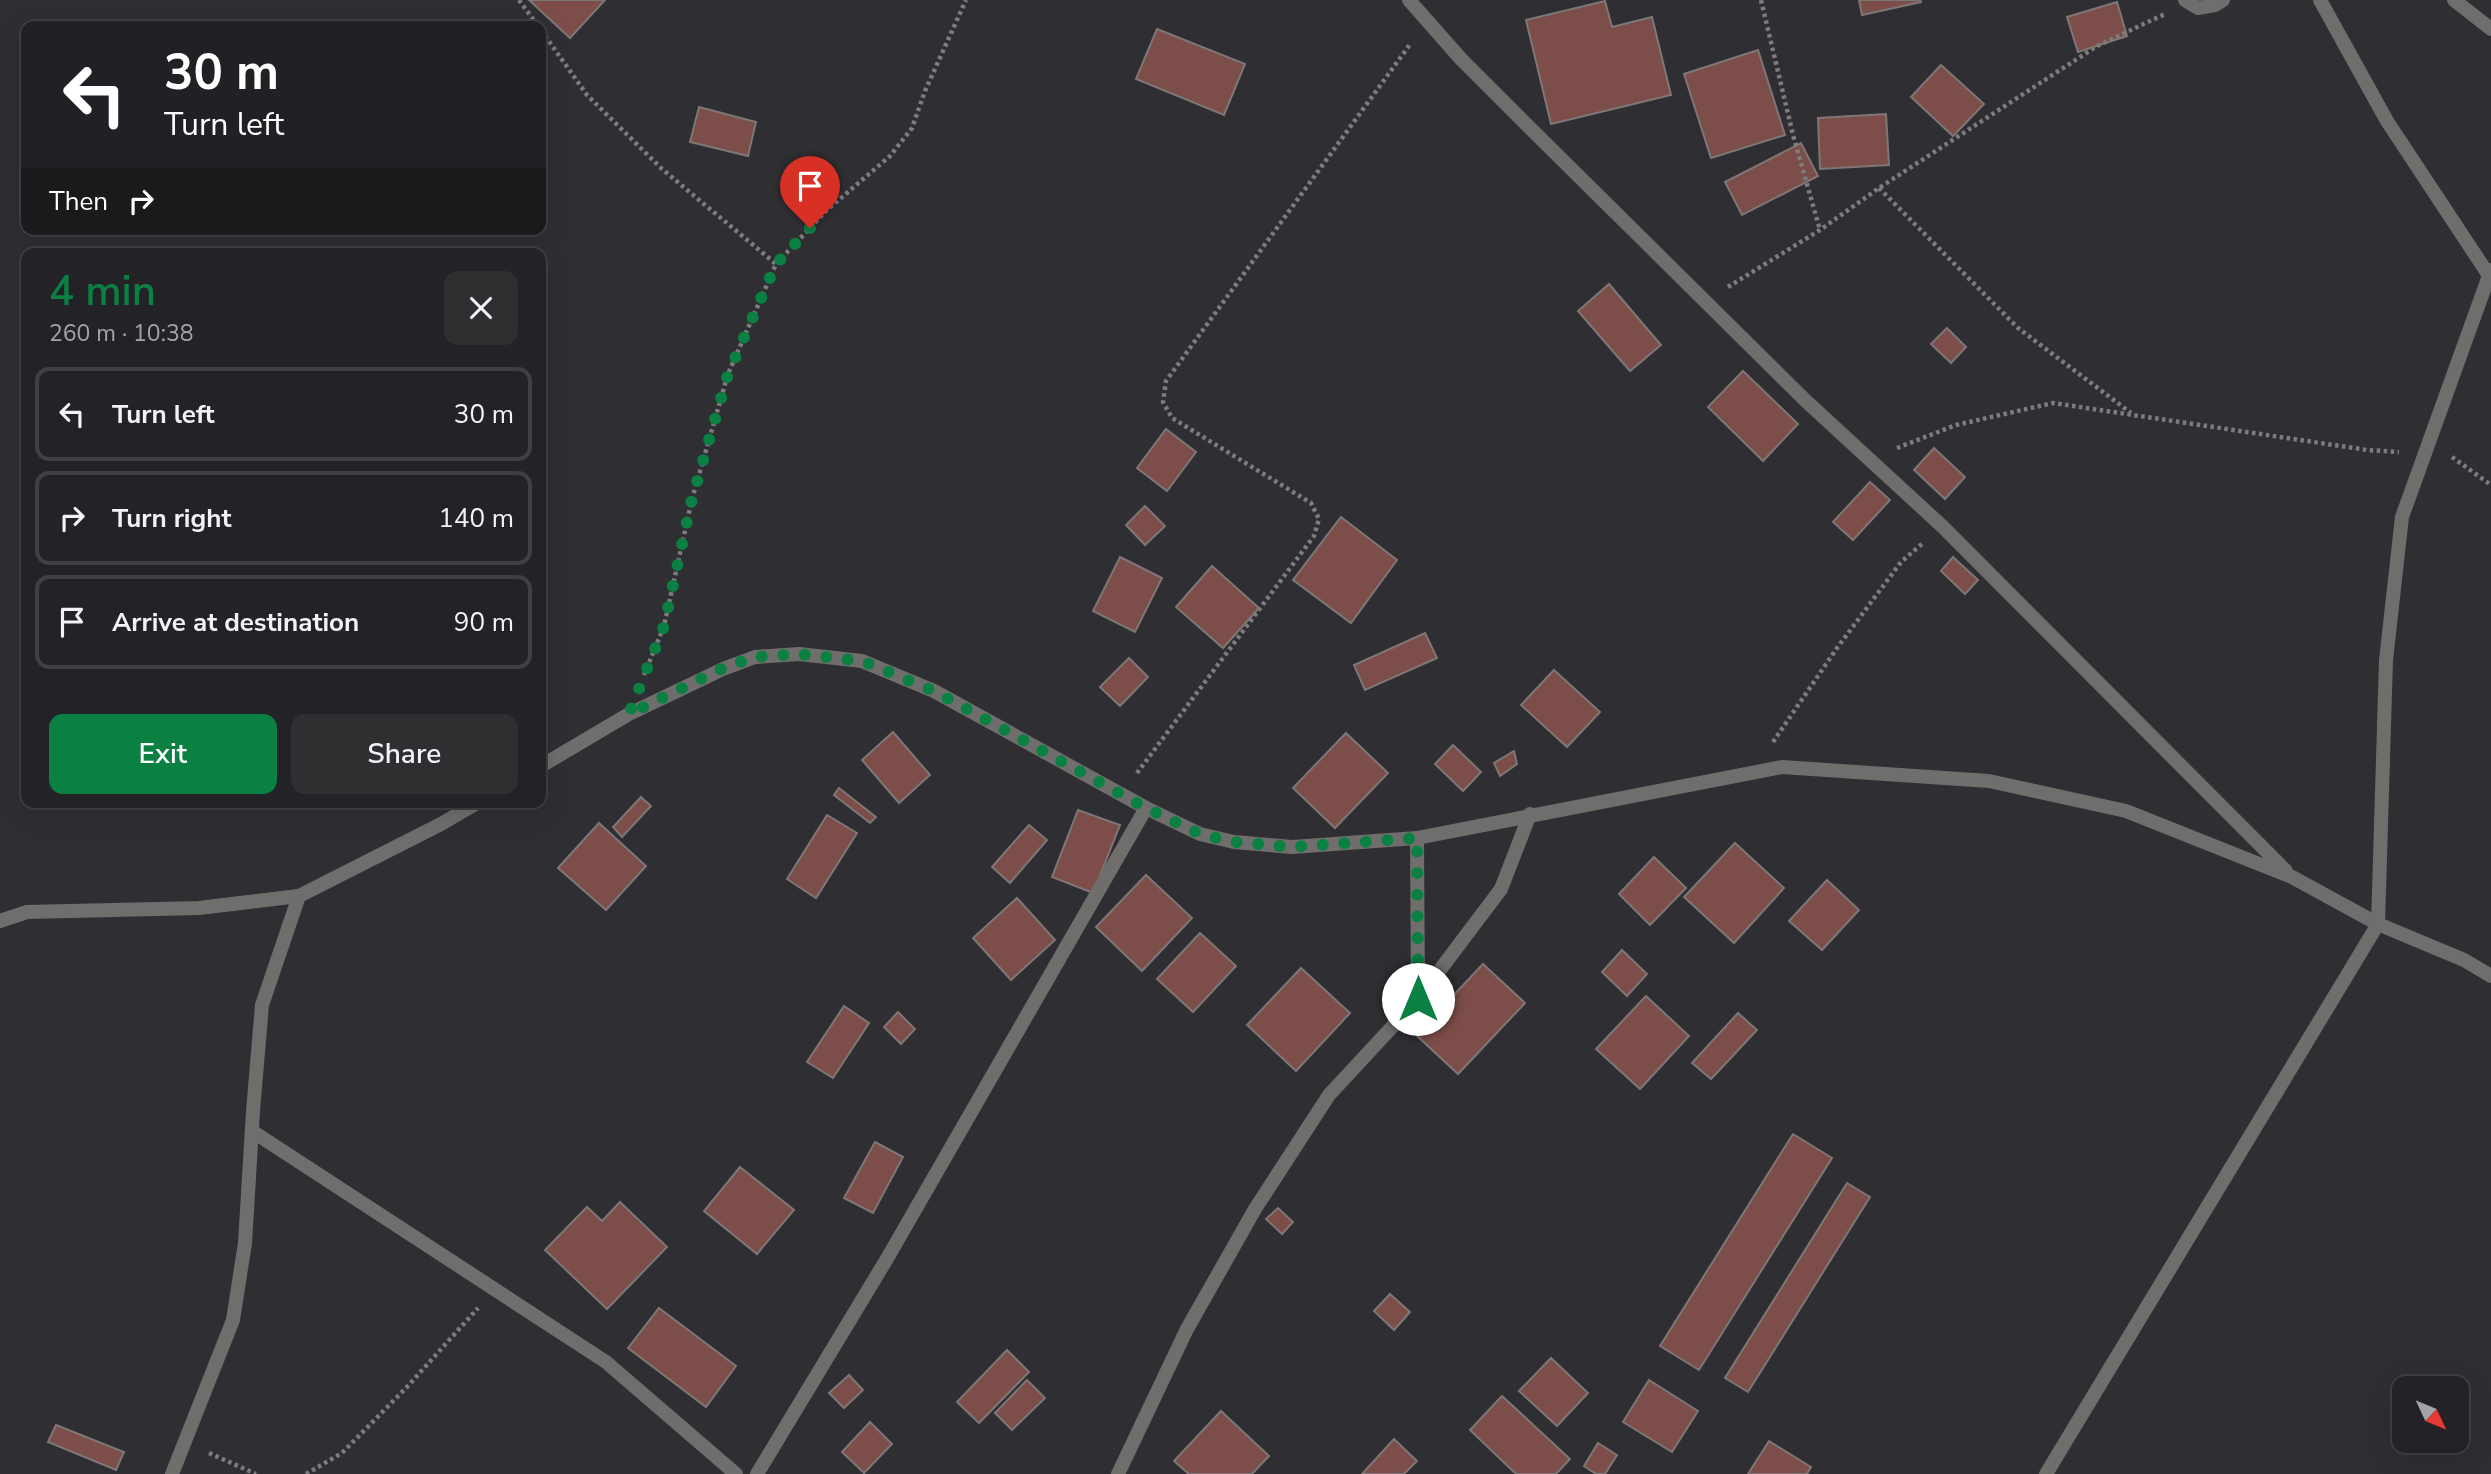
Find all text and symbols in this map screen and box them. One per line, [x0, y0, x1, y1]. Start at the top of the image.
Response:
text: 30 m [164, 39, 279, 106]
icon: left [49, 49, 140, 140]
text: Turn left [164, 103, 284, 146]
pin [780, 156, 840, 228]
icon: arrive [791, 167, 829, 205]
icon: right [122, 182, 160, 220]
text: Then [49, 184, 108, 219]
text: 4 min [49, 263, 156, 320]
button: close [444, 271, 518, 345]
text: 260 m · 10:38 [49, 318, 194, 349]
icon: left [53, 395, 91, 433]
text: Turn left [112, 397, 215, 432]
text: 30 m [454, 397, 514, 432]
icon: right [53, 499, 91, 537]
text: Turn right [112, 501, 231, 536]
text: 140 m [438, 501, 514, 536]
icon: arrive [53, 603, 91, 641]
text: Arrive at destination [112, 605, 359, 640]
text: 90 m [454, 605, 514, 640]
button: Exit [49, 714, 277, 794]
button: Share [291, 714, 518, 794]
position arrow [1381, 962, 1455, 1036]
north arrow [2392, 1376, 2469, 1452]
map controls [2392, 1376, 2469, 1453]

